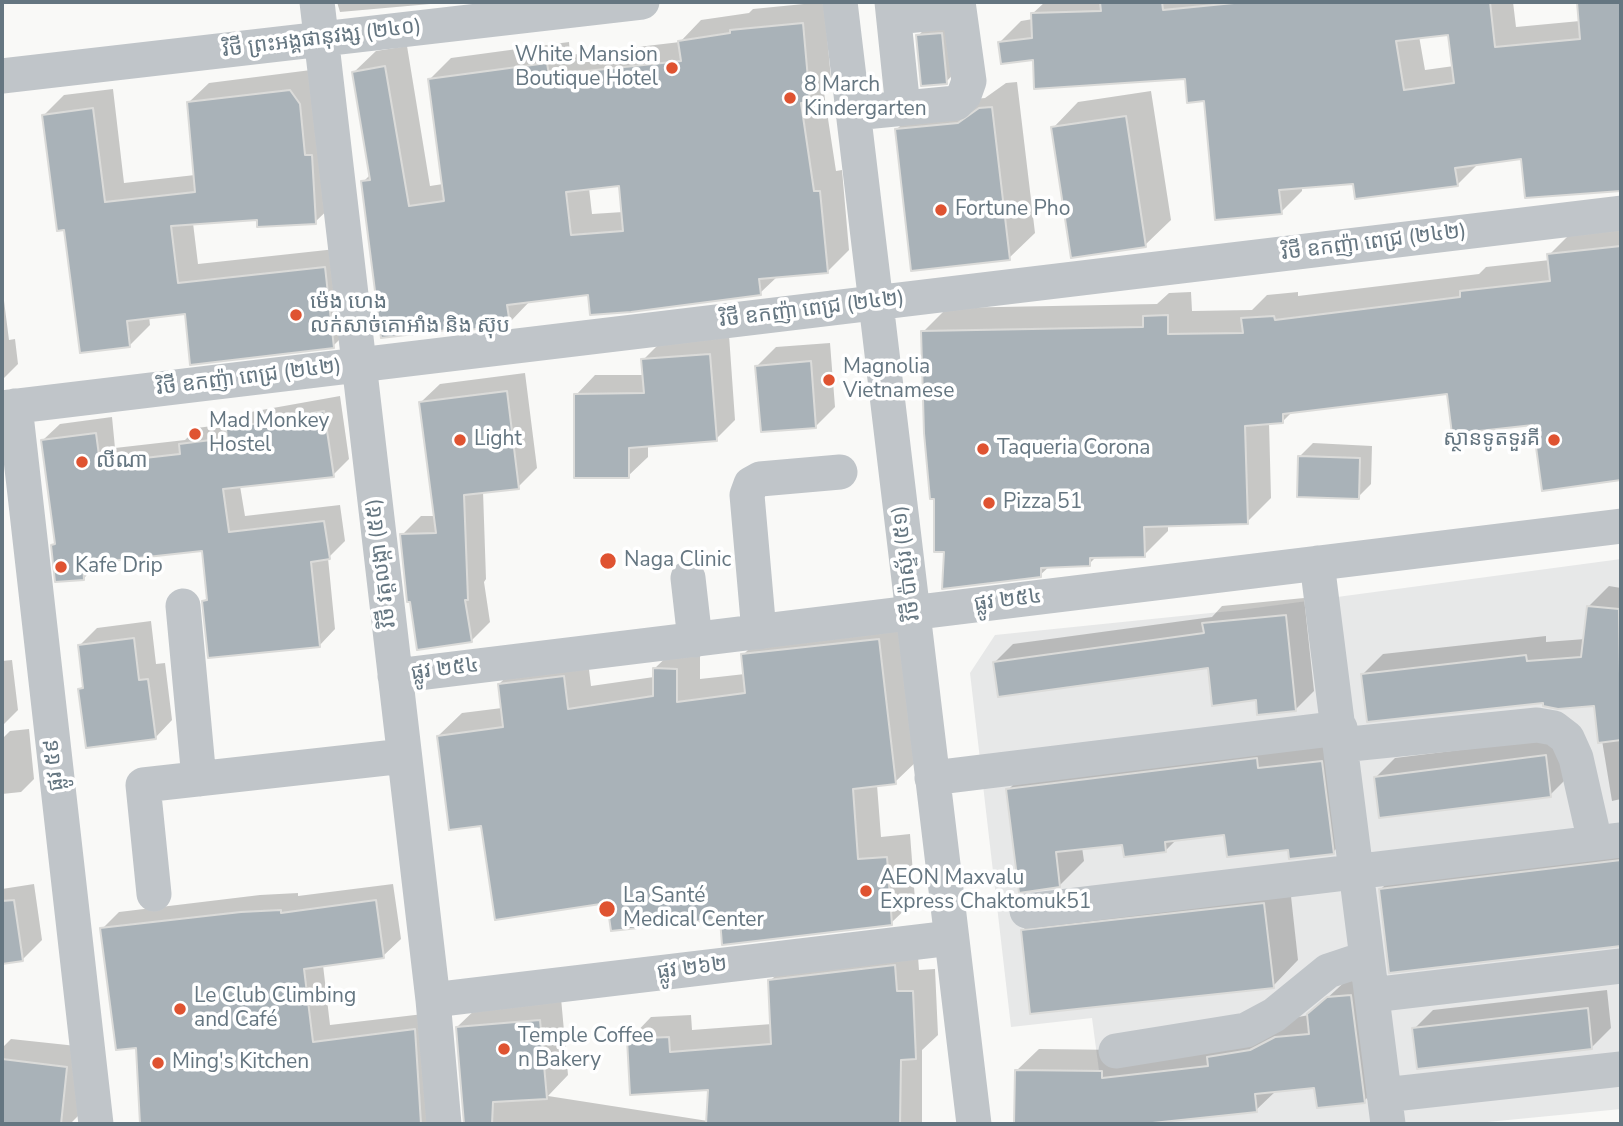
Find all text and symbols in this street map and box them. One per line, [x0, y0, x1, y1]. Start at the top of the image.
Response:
street label: វិថី ព្រះអង្គផានុវង្ស (២៤០) [221, 14, 423, 64]
place label: White Mansion Boutique Hotel [515, 43, 658, 93]
marker: White Mansion Boutique Hotel [664, 60, 680, 76]
place label: 8 March Kindergarten [804, 73, 927, 123]
marker: 8 March Kindergarten [782, 90, 798, 106]
place label: Fortune Pho [955, 197, 1070, 223]
marker: Fortune Pho [933, 202, 949, 218]
street label: វិថី ឧកញ៉ា ពេជ្រ (២៤២) [1280, 219, 1468, 267]
street label: វិថី ឧកញ៉ា ពេជ្រ (២៤២) [718, 286, 906, 334]
place label: ម៉េង ហេង លក់សាច់គោអាំង និង ស៊ុប [310, 290, 510, 340]
marker: ម៉េង ហេង លក់សាច់គោអាំង និង ស៊ុប [288, 307, 304, 323]
street label: វិថី ឧកញ៉ា ពេជ្រ (២៤២) [155, 354, 343, 402]
place label: Magnolia Vietnamese [843, 355, 954, 405]
marker: Magnolia Vietnamese [821, 372, 837, 388]
place label: Mad Monkey Hostel [209, 409, 329, 459]
marker: Mad Monkey Hostel [187, 426, 203, 442]
place label: Light [474, 427, 522, 453]
place label: ស្ថានទូតទួរគី [1443, 427, 1540, 453]
marker: Light [452, 432, 468, 448]
marker: ស្ថានទូតទួរគី [1546, 432, 1562, 448]
place label: Taqueria Corona [997, 436, 1150, 462]
marker: Taqueria Corona [975, 441, 991, 457]
place label: លីណា [96, 449, 148, 475]
marker: លីណា [74, 454, 90, 470]
place label: Pizza 51 [1003, 490, 1082, 516]
marker: Pizza 51 [981, 495, 997, 511]
street label: វិថី វត្តលង្កា (៥៥) [362, 497, 402, 629]
street label: វិថី ប៉ាស្ទ័រ (៥១) [887, 504, 927, 622]
place label: Naga Clinic [624, 548, 731, 574]
marker: Naga Clinic [598, 551, 618, 571]
place label: Kafe Drip [75, 554, 163, 580]
marker: Kafe Drip [53, 559, 69, 575]
street label: ផ្លូវ ២៥៤ [973, 584, 1043, 618]
street label: ផ្លូវ ២៥៤ [410, 653, 480, 687]
street label: ផ្លូវ ៥៩ [40, 738, 70, 792]
place label: AEON Maxvalu Express Chaktomuk51 [880, 866, 1091, 916]
marker: AEON Maxvalu Express Chaktomuk51 [858, 883, 874, 899]
place label: La Santé Medical Center [623, 884, 764, 934]
marker: La Santé Medical Center [597, 899, 617, 919]
street label: ផ្លូវ ២៦២ [655, 952, 729, 986]
place label: Le Club Climbing and Café [194, 984, 356, 1034]
marker: Le Club Climbing and Café [172, 1001, 188, 1017]
place label: Temple Coffee n Bakery [518, 1024, 654, 1074]
marker: Temple Coffee n Bakery [496, 1041, 512, 1057]
place label: Ming's Kitchen [172, 1050, 309, 1076]
marker: Ming's Kitchen [150, 1055, 166, 1071]

